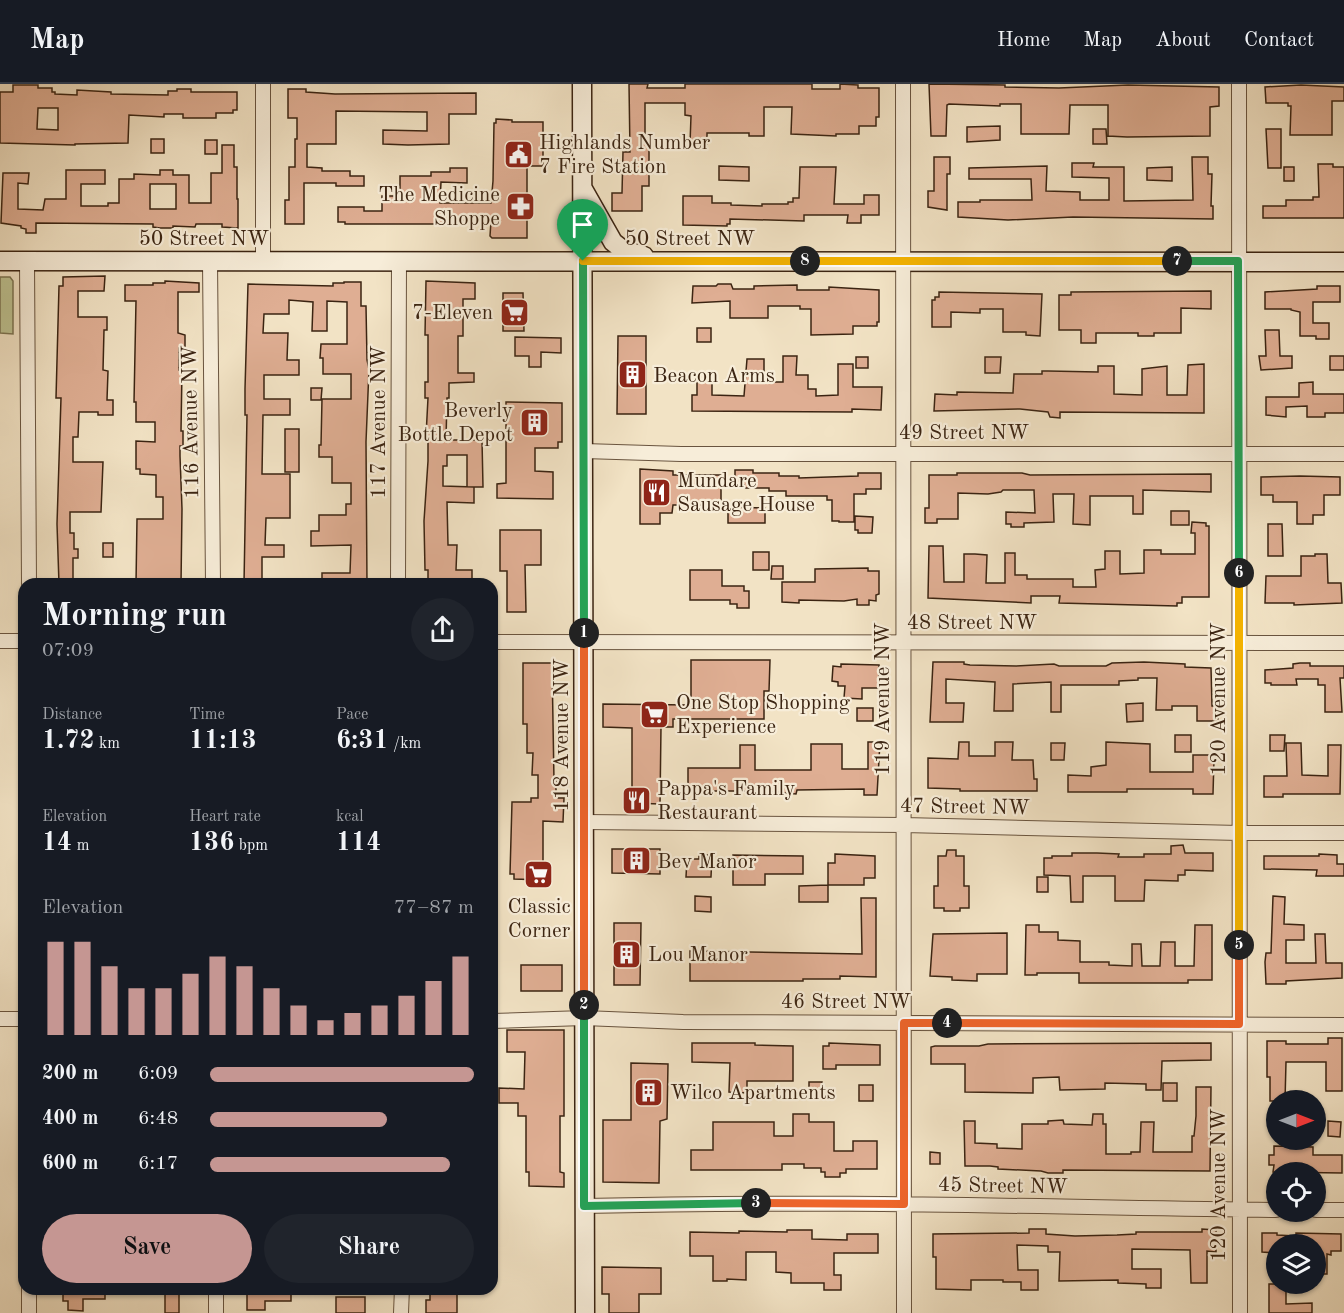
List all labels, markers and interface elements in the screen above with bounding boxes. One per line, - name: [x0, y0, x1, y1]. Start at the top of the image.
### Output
- text: Map: [30, 27, 84, 55]
- text: Home: [997, 30, 1050, 51]
- text: Map: [1083, 30, 1122, 51]
- text: About: [1155, 30, 1211, 51]
- text: Contact: [1244, 30, 1314, 51]
- place label: Highlands Number 7 Fire Station: [539, 133, 711, 178]
- public building icon: Highlands Number 7 Fire Station: [502, 138, 534, 170]
- place label: The Medicine Shoppe: [378, 185, 500, 230]
- pharmacy icon: The Medicine Shoppe: [505, 190, 537, 222]
- pin: [557, 199, 608, 261]
- icon: arrive: [566, 208, 599, 241]
- street label: 50 Street NW: [139, 229, 269, 250]
- street label: 50 Street NW: [625, 229, 755, 250]
- pin: 8: [790, 246, 820, 276]
- pin: 7: [1162, 246, 1192, 276]
- text: 8: [800, 253, 810, 269]
- text: 7: [1172, 253, 1182, 269]
- supermarket icon: 7-Eleven: [498, 296, 530, 328]
- place label: 7-Eleven: [412, 303, 493, 324]
- street label: 116 Avenue NW: [180, 345, 203, 499]
- street label: 117 Avenue NW: [369, 345, 390, 499]
- building icon: Beacon Arms: [616, 359, 648, 391]
- place label: Beacon Arms: [653, 366, 775, 387]
- place label: Beverly Bottle Depot: [398, 401, 513, 446]
- building icon: Beverly Bottle Depot: [518, 406, 550, 438]
- street label: 49 Street NW: [899, 423, 1029, 444]
- place label: Mundare Sausage House: [677, 471, 815, 516]
- restaurant icon: Mundare Sausage House: [640, 476, 672, 508]
- pin: 6: [1224, 558, 1254, 588]
- text: 6: [1234, 565, 1244, 581]
- button: share: [411, 598, 474, 661]
- text: Morning run: [42, 600, 227, 633]
- street label: 48 Street NW: [907, 613, 1037, 634]
- pin: 1: [569, 618, 599, 648]
- street label: 119 Avenue NW: [873, 622, 894, 776]
- street label: 120 Avenue NW: [1209, 622, 1230, 776]
- text: 1: [579, 625, 589, 641]
- text: 07:09: [42, 641, 94, 661]
- street label: 118 Avenue NW: [552, 658, 573, 812]
- place label: One Stop Shopping Experience: [676, 693, 851, 738]
- supermarket icon: One Stop Shopping Experience: [639, 698, 671, 730]
- text: Distance: [42, 707, 102, 723]
- text: Time: [189, 707, 225, 723]
- text: Pace: [336, 707, 368, 723]
- text: 1.72: [42, 728, 95, 754]
- text: 11:13: [189, 728, 257, 754]
- text: 6:31: [336, 728, 389, 754]
- text: km: [95, 736, 120, 752]
- text: /km: [389, 736, 421, 752]
- place label: Pappa's Family Restaurant: [657, 779, 795, 824]
- restaurant icon: Pappa's Family Restaurant: [620, 784, 652, 816]
- street label: 47 Street NW: [900, 796, 1030, 819]
- text: Elevation: [42, 809, 107, 825]
- text: Heart rate: [189, 809, 261, 825]
- text: kcal: [336, 809, 364, 825]
- text: 14: [42, 830, 72, 856]
- text: 136: [189, 830, 234, 856]
- text: 114: [336, 830, 381, 856]
- text: m: [72, 838, 89, 854]
- text: bpm: [234, 838, 268, 854]
- building icon: Bev Manor: [620, 845, 652, 877]
- place label: Bev Manor: [657, 852, 757, 873]
- supermarket icon: Classic Corner: [523, 859, 555, 891]
- place label: Classic Corner: [507, 897, 571, 942]
- text: Elevation: [42, 898, 123, 918]
- text: 77–87 m: [394, 898, 474, 918]
- pin: 5: [1224, 930, 1254, 960]
- text: 5: [1234, 937, 1244, 953]
- building icon: Lou Manor: [611, 938, 643, 970]
- place label: Lou Manor: [648, 945, 748, 966]
- pin: 2: [569, 990, 599, 1020]
- street label: 46 Street NW: [781, 992, 911, 1013]
- text: 2: [579, 997, 589, 1013]
- pin: 4: [932, 1008, 962, 1038]
- text: 4: [942, 1015, 952, 1031]
- text: 200 m: [42, 1064, 98, 1084]
- text: 6:09: [138, 1064, 178, 1084]
- building icon: Wilco Apartments: [633, 1076, 665, 1108]
- place label: Wilco Apartments: [670, 1083, 836, 1104]
- north arrow: [1266, 1090, 1326, 1150]
- map controls: [1266, 1090, 1326, 1294]
- street label: 120 Avenue NW: [1209, 1108, 1230, 1262]
- text: 400 m: [42, 1109, 98, 1129]
- text: 6:48: [138, 1109, 178, 1129]
- text: 600 m: [42, 1154, 98, 1174]
- text: 6:17: [138, 1154, 178, 1174]
- button: locate: [1266, 1162, 1326, 1222]
- street label: 45 Street NW: [938, 1175, 1068, 1198]
- pin: 3: [741, 1188, 771, 1218]
- text: 3: [751, 1195, 761, 1211]
- button: Save: [42, 1214, 252, 1283]
- button: Share: [264, 1214, 474, 1283]
- button: layers: [1266, 1234, 1326, 1294]

